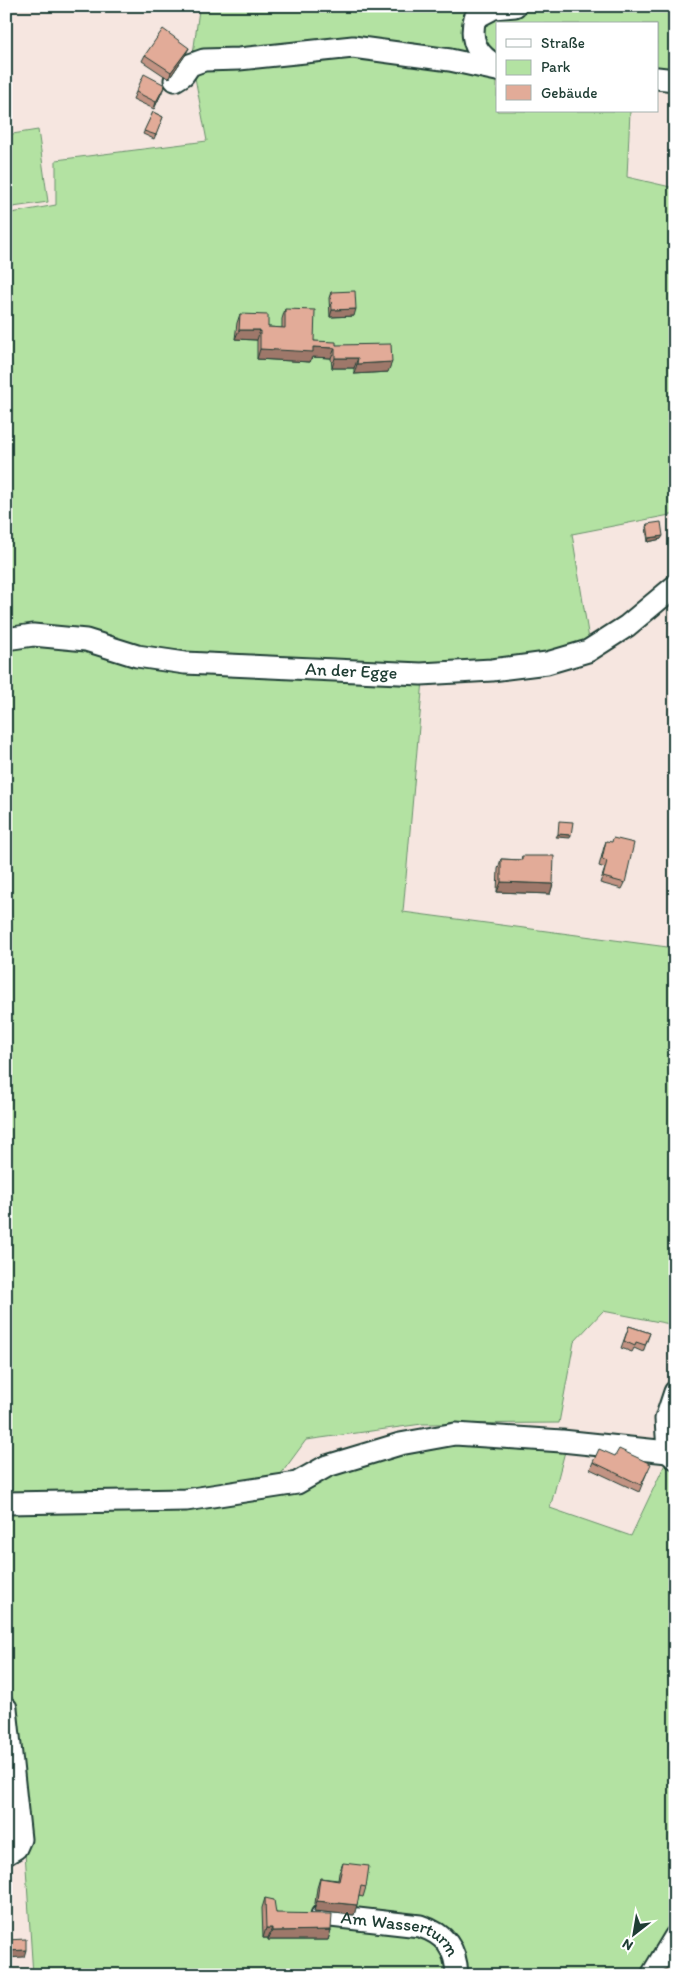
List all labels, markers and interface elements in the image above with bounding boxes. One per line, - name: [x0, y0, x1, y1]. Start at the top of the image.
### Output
- legend: [496, 22, 658, 112]
- text: Straße: [541, 34, 585, 52]
- text: Park: [541, 58, 571, 76]
- text: Gebäude: [541, 84, 598, 102]
- street label: An der Egge: [305, 658, 398, 684]
- street label: Am Wasserturm: [340, 1906, 464, 1960]
- north arrow: [608, 1908, 658, 1958]
- text: N: [619, 1935, 636, 1954]

